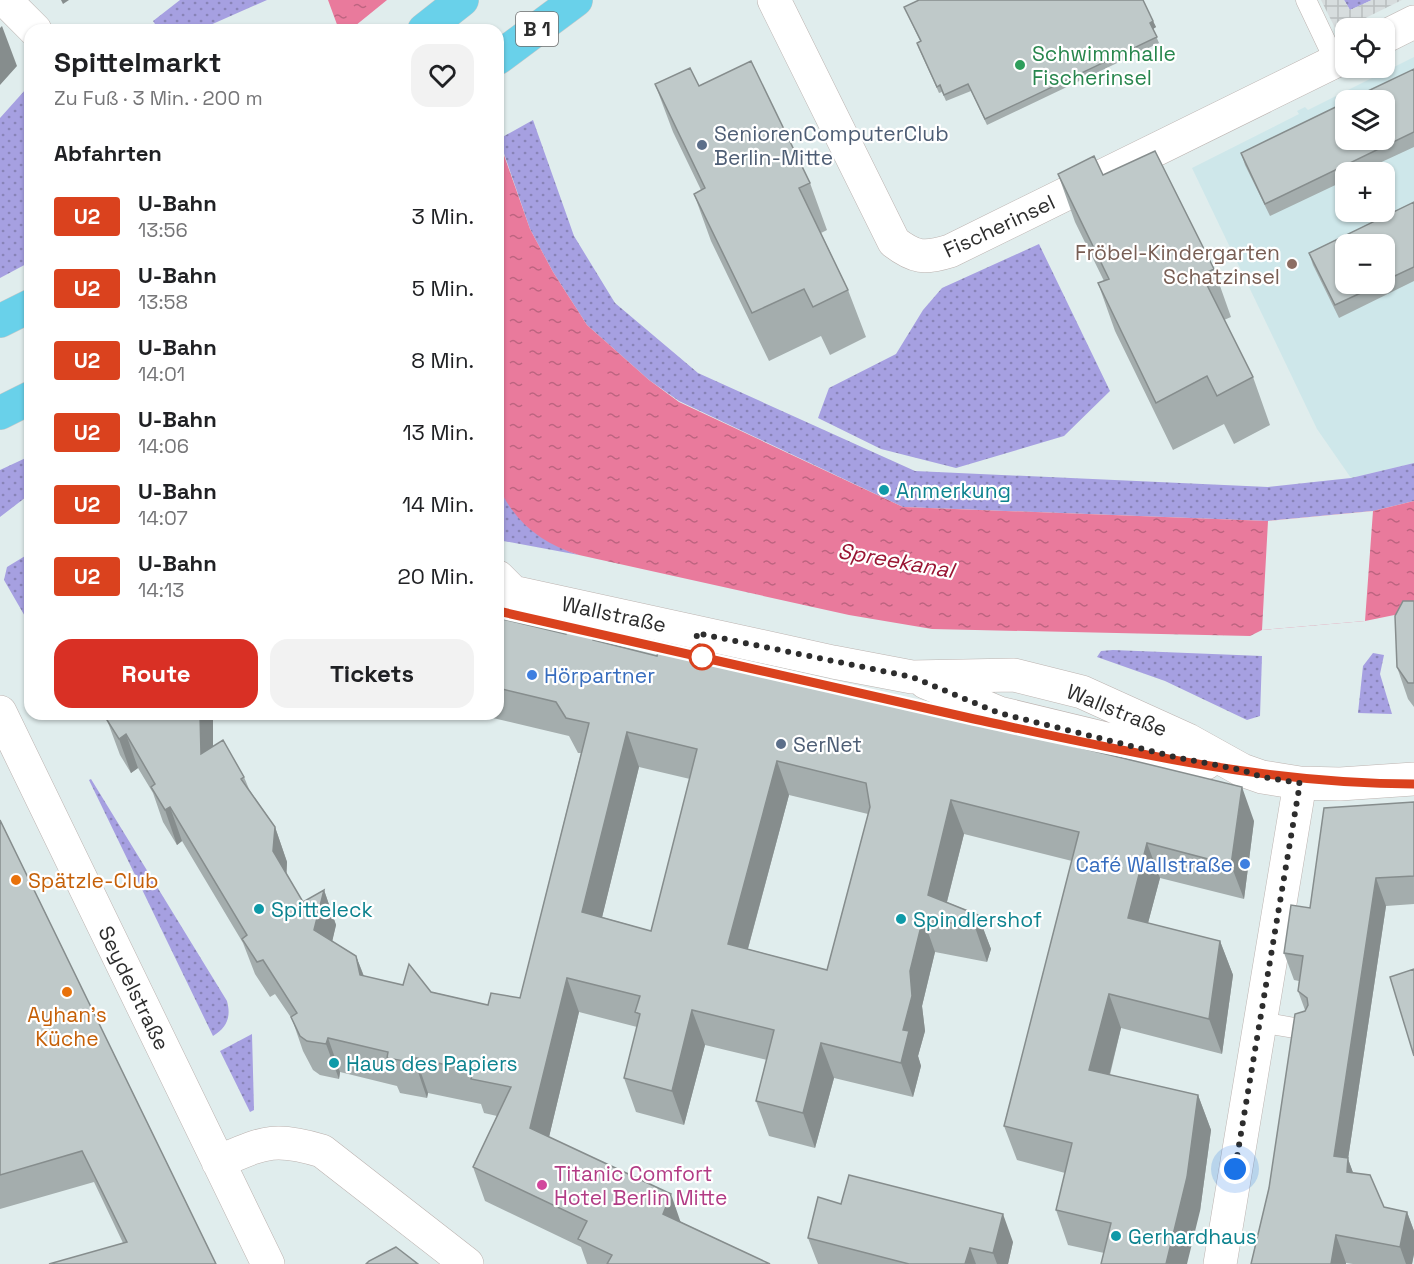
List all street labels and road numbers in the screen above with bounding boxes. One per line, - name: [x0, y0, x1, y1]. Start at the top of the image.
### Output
- road number: B 1: [516, 12, 558, 46]
- street label: Fischerinsel: [939, 188, 1059, 264]
- street label: Wallstraße: [559, 590, 669, 638]
- street label: Wallstraße: [1063, 678, 1171, 742]
- street label: Seydelstraße: [92, 921, 176, 1055]

